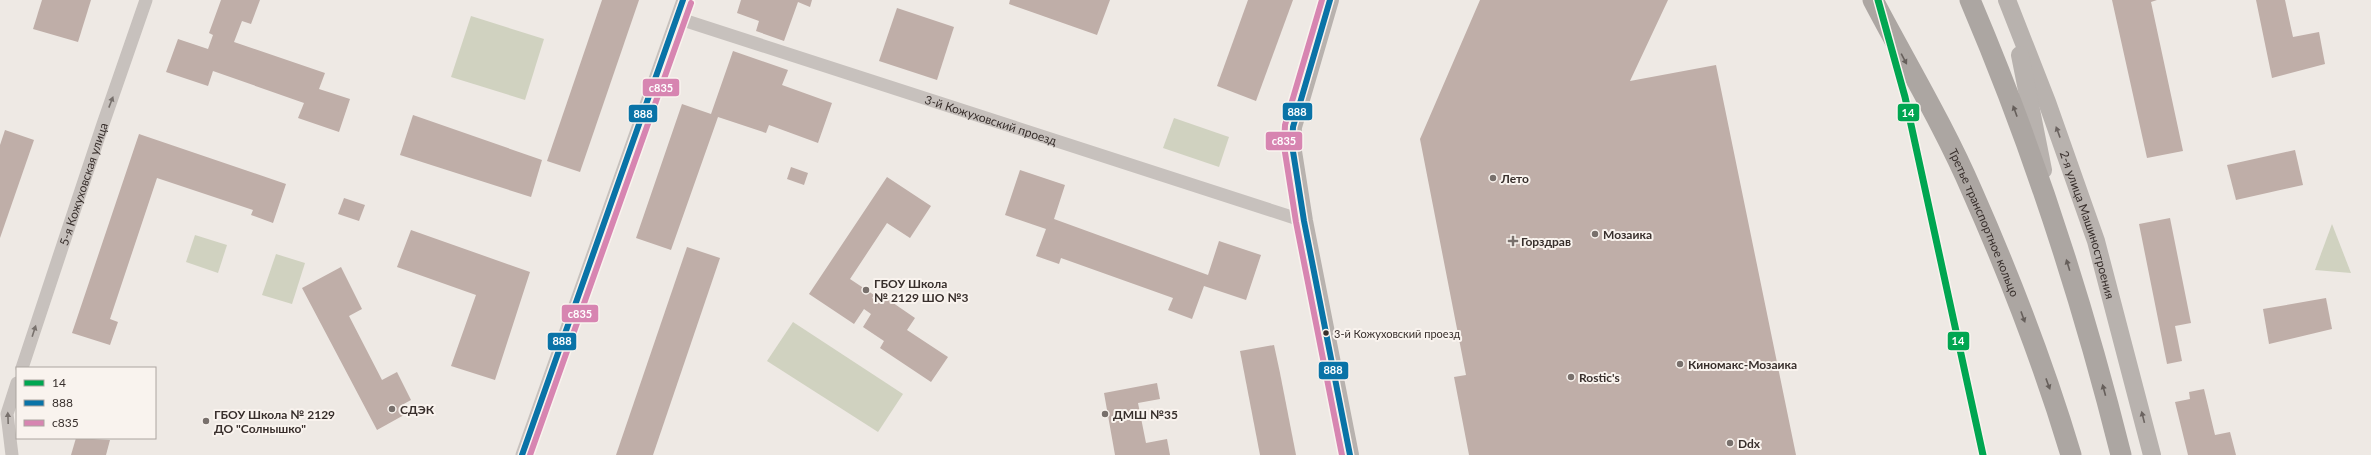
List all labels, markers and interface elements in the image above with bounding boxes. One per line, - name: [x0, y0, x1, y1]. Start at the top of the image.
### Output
- one-way arrow: [1901, 53, 1907, 65]
- line badge: с835: [642, 78, 680, 97]
- text: с835: [649, 81, 673, 94]
- street label: 3-й Кожуховский проезд: [923, 91, 1059, 148]
- one-way arrow: [109, 95, 115, 107]
- line badge: 888: [1282, 102, 1313, 121]
- line badge: 14: [1897, 103, 1920, 122]
- line badge: 888: [628, 104, 658, 123]
- one-way arrow: [2012, 104, 2018, 116]
- text: 888: [1287, 105, 1307, 118]
- text: 14: [1902, 106, 1915, 119]
- text: 888: [633, 107, 653, 120]
- street label: 5-я Кожуховская улица: [56, 121, 110, 247]
- one-way arrow: [2055, 125, 2061, 137]
- line badge: с835: [1265, 131, 1303, 151]
- text: с835: [1272, 134, 1296, 147]
- street label: Третье транспортное кольцо: [1946, 146, 2023, 299]
- street label: 2-я улица Машиностроения: [2057, 149, 2118, 301]
- place label: Лето: [1500, 171, 1529, 186]
- marker: Лето: [1488, 173, 1498, 183]
- place label: Мозаика: [1603, 227, 1652, 242]
- marker: Мозаика: [1590, 229, 1600, 239]
- place label: Горздрав: [1521, 234, 1571, 249]
- marker: Горздрав: [1508, 236, 1518, 246]
- one-way arrow: [2065, 259, 2071, 271]
- place label: ГБОУ Школа № 2129 ШО №3: [874, 276, 969, 305]
- marker: ГБОУ Школа № 2129 ШО №3: [861, 285, 871, 295]
- line badge: с835: [561, 304, 599, 323]
- text: с835: [568, 307, 592, 320]
- one-way arrow: [2021, 311, 2027, 323]
- one-way arrow: [31, 325, 37, 337]
- place label: 3-й Кожуховский проезд: [1334, 327, 1461, 340]
- marker: 3-й Кожуховский проезд: [1321, 328, 1331, 338]
- line badge: 14: [1947, 331, 1970, 351]
- line badge: 888: [547, 332, 577, 351]
- text: 888: [552, 334, 572, 347]
- text: 14: [1952, 334, 1965, 347]
- place label: Киномакс-Мозаика: [1688, 357, 1797, 372]
- marker: Киномакс-Мозаика: [1675, 359, 1685, 369]
- line badge: 888: [1318, 361, 1349, 380]
- text: 888: [1323, 363, 1343, 376]
- legend: [16, 367, 156, 439]
- place label: Rostic's: [1579, 370, 1620, 385]
- marker: Rostic's: [1566, 372, 1576, 382]
- text: 14: [52, 375, 66, 390]
- one-way arrow: [2045, 379, 2051, 391]
- one-way arrow: [2101, 384, 2107, 396]
- text: 888: [52, 395, 73, 410]
- place label: СДЭК: [400, 402, 435, 417]
- marker: СДЭК: [387, 404, 397, 414]
- place label: ГБОУ Школа № 2129 ДО "Солнышко": [214, 407, 335, 436]
- place label: ДМШ №35: [1113, 407, 1178, 422]
- marker: ДМШ №35: [1100, 409, 1110, 419]
- one-way arrow: [5, 411, 11, 424]
- one-way arrow: [2140, 411, 2146, 423]
- text: с835: [52, 415, 79, 430]
- marker: ГБОУ Школа № 2129 ДО "Солнышко": [201, 416, 211, 426]
- place label: Ddx: [1738, 436, 1761, 451]
- marker: Ddx: [1725, 438, 1735, 448]

